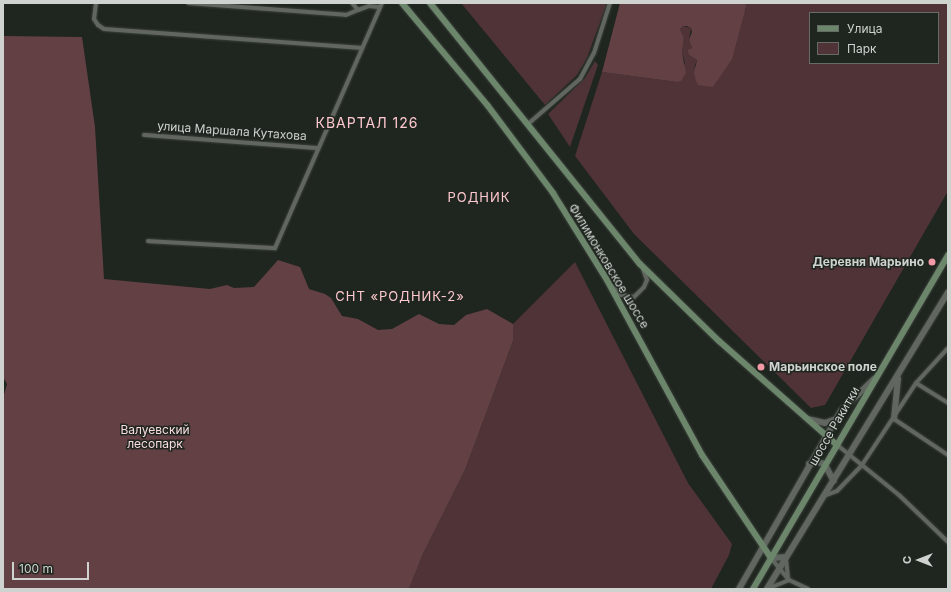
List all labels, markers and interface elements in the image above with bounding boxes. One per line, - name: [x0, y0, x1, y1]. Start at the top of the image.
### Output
- legend: [809, 12, 939, 64]
- text: Улица: [847, 21, 882, 36]
- text: Парк: [847, 41, 877, 56]
- district label: КВАРТАЛ 126: [316, 115, 418, 131]
- street label: улица Маршала Кутахова: [157, 119, 307, 143]
- district label: РОДНИК: [447, 189, 511, 205]
- street label: Филимонковское шоссе: [566, 201, 652, 331]
- place label: Деревня Марьино: [812, 255, 924, 269]
- marker: Деревня Марьино: [927, 257, 937, 267]
- district label: СНТ «РОДНИК-2»: [335, 288, 465, 304]
- place label: Марьинское поле: [769, 360, 877, 374]
- marker: Марьинское поле: [756, 362, 766, 372]
- street label: шоссе Ракитки: [806, 384, 862, 468]
- park label: Валуевский лесопарк: [120, 423, 190, 451]
- north arrow: [899, 540, 939, 580]
- scale bar: [14, 554, 91, 580]
- text: С: [900, 556, 914, 564]
- text: 100 m: [19, 561, 53, 576]

